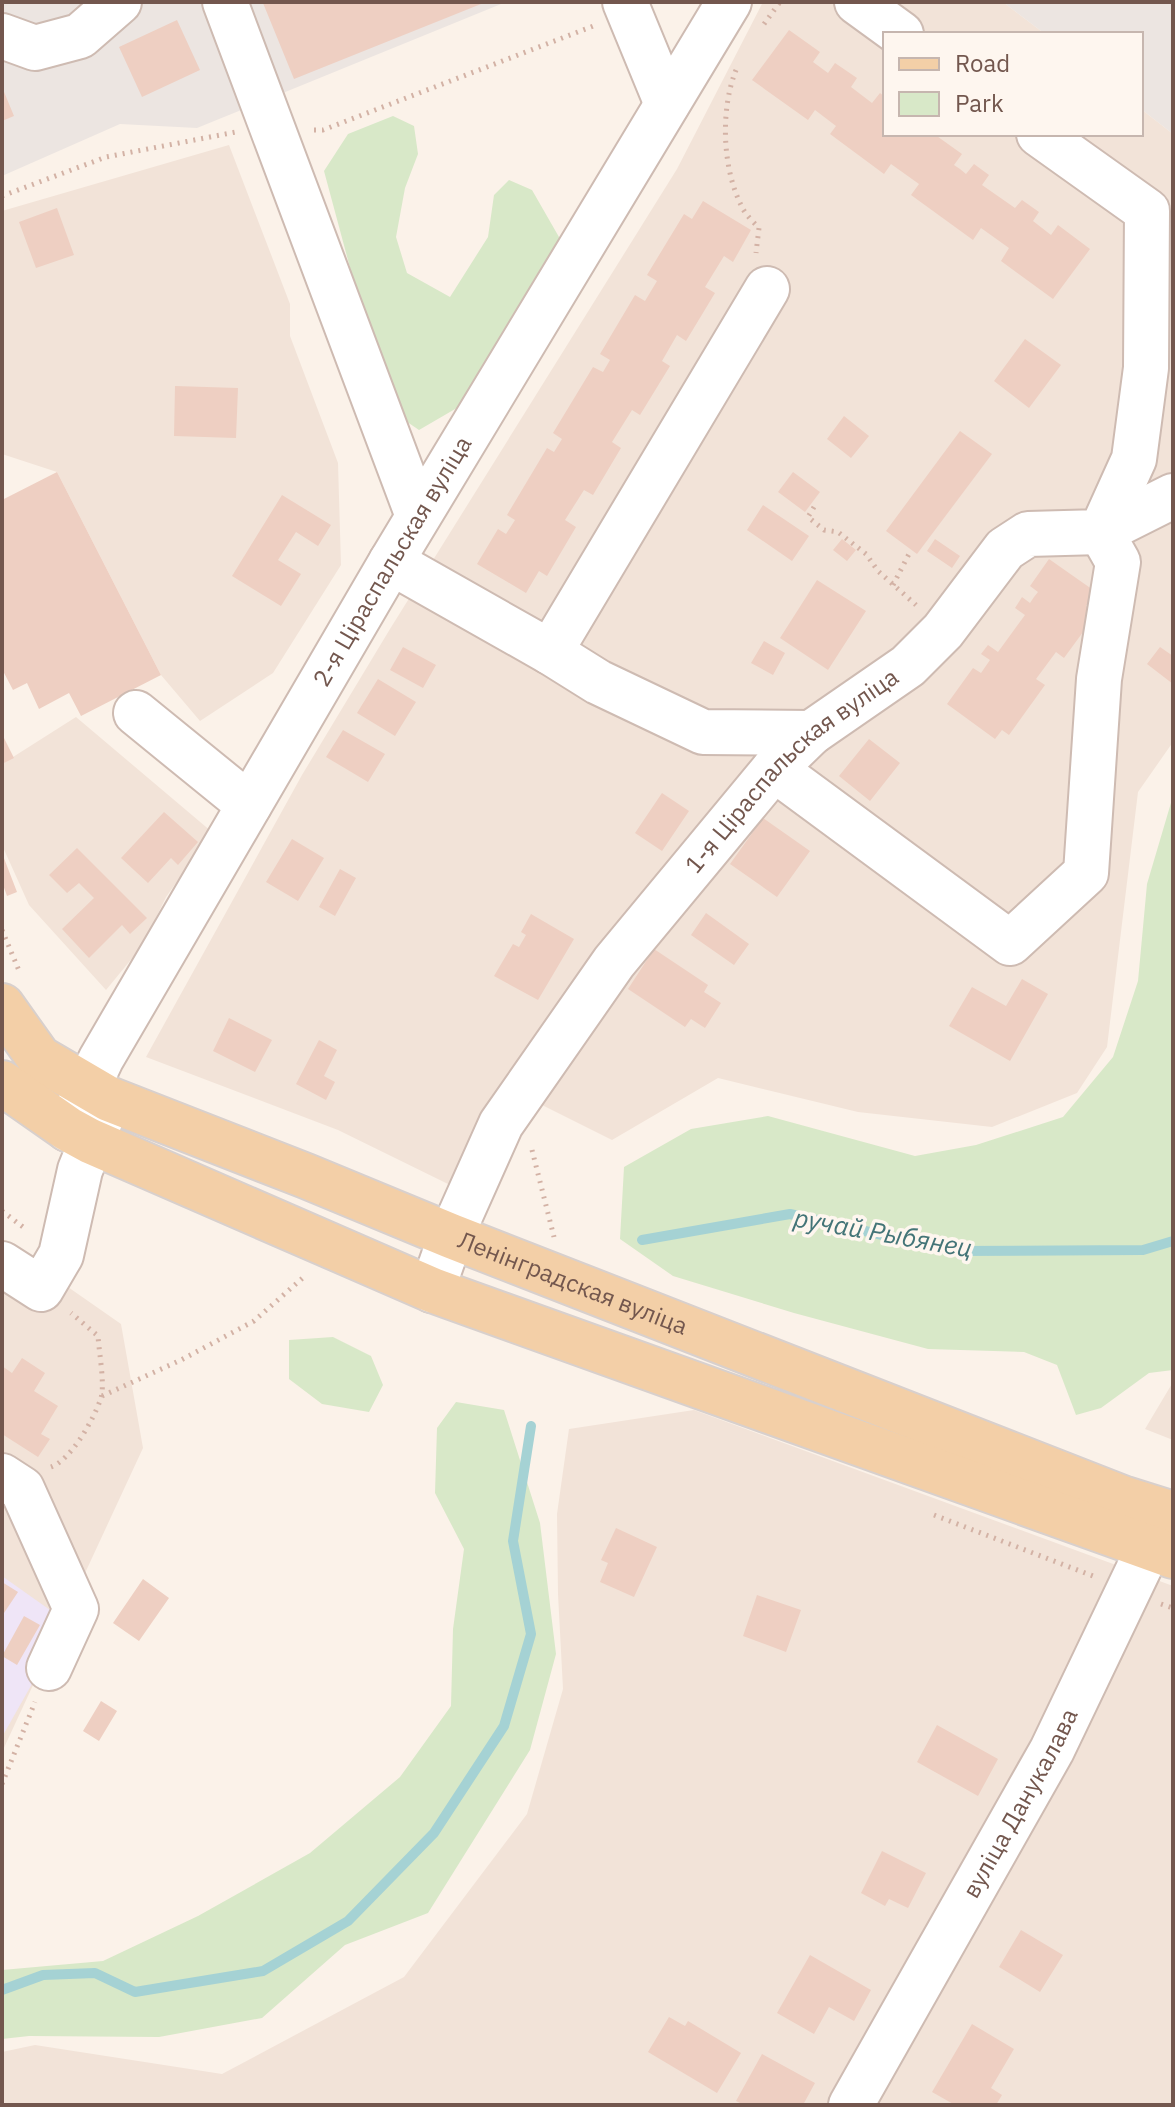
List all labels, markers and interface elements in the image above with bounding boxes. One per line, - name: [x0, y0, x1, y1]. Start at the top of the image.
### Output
- legend: [883, 32, 1143, 136]
- text: Road: [955, 47, 1010, 79]
- text: Park: [955, 87, 1004, 119]
- street label: 2-я Ціраспальская вуліца: [305, 430, 478, 692]
- street label: 1-я Ціраспальская вуліца: [677, 660, 905, 879]
- water label: ручай Рыбянец: [790, 1199, 975, 1264]
- street label: Ленінградская вуліца: [454, 1223, 693, 1342]
- street label: вуліца Данукалава: [954, 1703, 1085, 1904]

